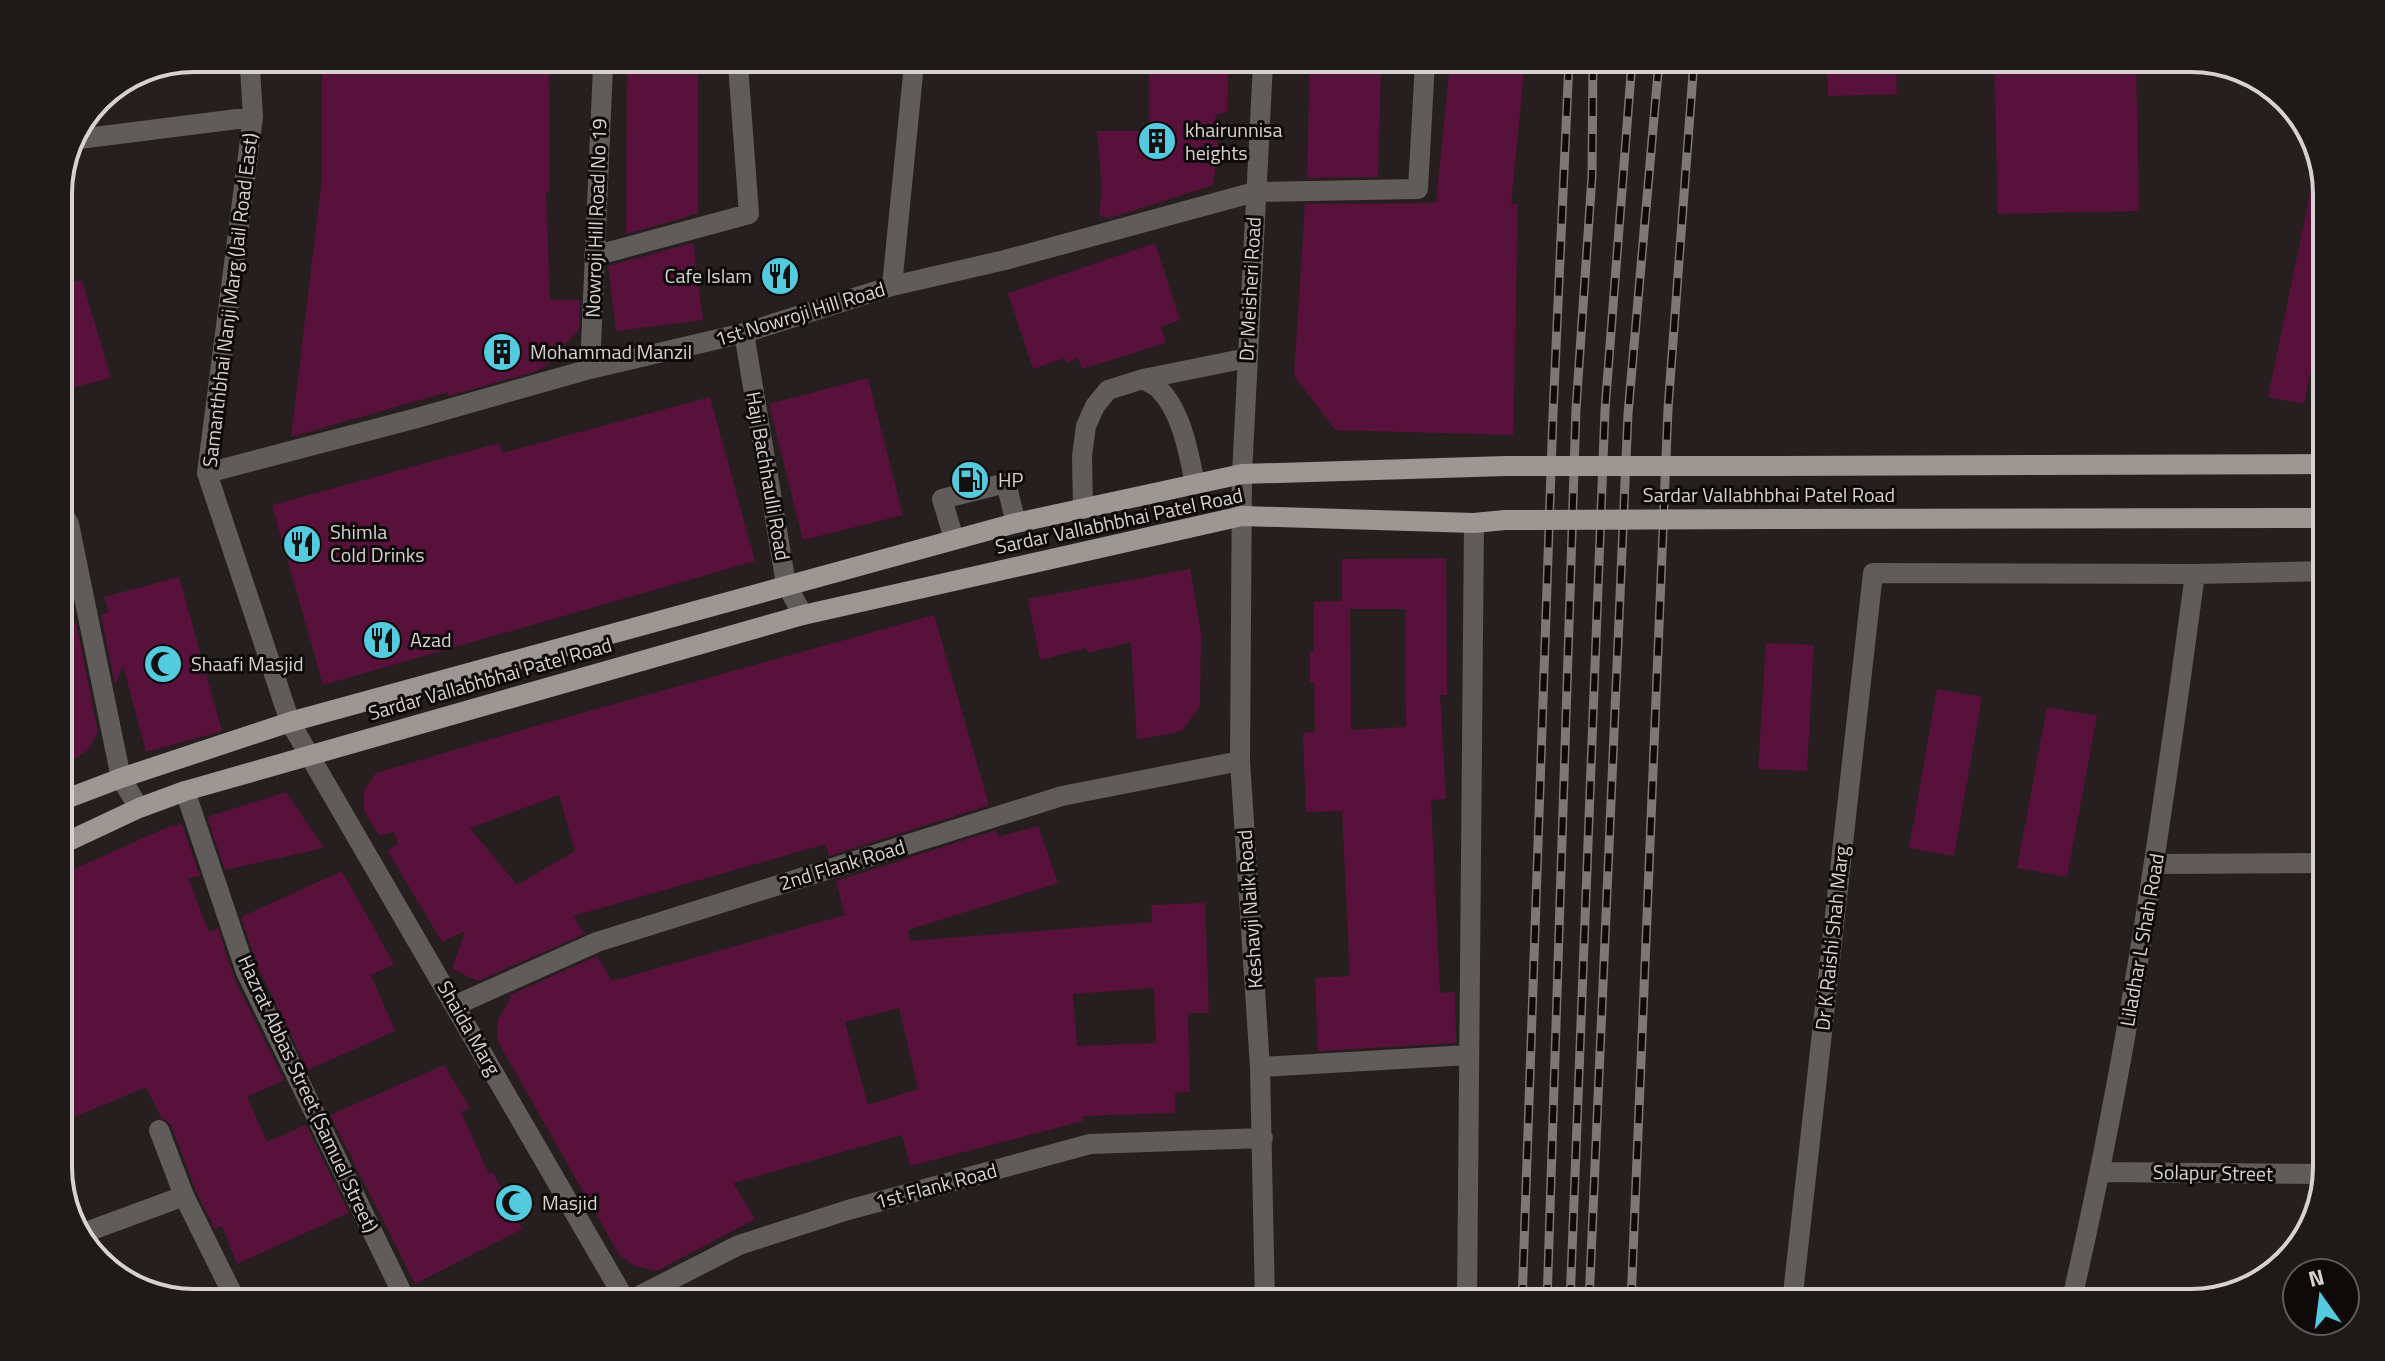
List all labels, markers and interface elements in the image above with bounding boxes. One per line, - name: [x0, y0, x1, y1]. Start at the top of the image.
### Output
- place label: khairunnisa heights: [1185, 114, 1282, 168]
- street label: Nowroji Hill Road No 19: [577, 118, 614, 318]
- building icon: khairunnisa heights: [1136, 120, 1178, 162]
- street label: Samanthbhai Nanji Marg (Jail Road East): [194, 131, 265, 469]
- street label: Dr Meisheri Road: [1230, 216, 1269, 362]
- restaurant icon: Cafe Islam: [759, 255, 801, 297]
- place label: Cafe Islam: [665, 260, 752, 291]
- street label: 1st Nowroji Hill Road: [711, 273, 889, 354]
- building icon: Mohammad Manzil: [481, 331, 523, 373]
- place label: Mohammad Manzil: [530, 336, 692, 367]
- street label: Haji Bachhaulli Road: [738, 389, 799, 563]
- fuel station icon: HP: [949, 459, 991, 501]
- place label: HP: [998, 464, 1024, 495]
- street label: Sardar Vallabhbhai Patel Road: [992, 479, 1246, 562]
- street label: Sardar Vallabhbhai Patel Road: [1643, 479, 1895, 510]
- place label: Shimla Cold Drinks: [330, 516, 425, 570]
- restaurant icon: Shimla Cold Drinks: [281, 523, 323, 565]
- restaurant icon: Azad: [361, 619, 403, 661]
- place label: Azad: [410, 624, 452, 655]
- street label: Sardar Vallabhbhai Patel Road: [364, 629, 615, 728]
- mosque icon: Shaafi Masjid: [142, 643, 184, 685]
- place label: Shaafi Masjid: [191, 648, 303, 679]
- street label: Keshavji Naik Road: [1228, 829, 1271, 989]
- street label: 2nd Flank Road: [775, 831, 909, 898]
- street label: Dr K Raishi Shah Marg: [1806, 844, 1857, 1032]
- street label: Liladhar L Shah Road: [2111, 851, 2172, 1029]
- street label: Hazrat Abbas Street (Samuel Street): [230, 950, 387, 1238]
- street label: Shaida Marg: [430, 975, 509, 1081]
- street label: 1st Flank Road: [871, 1154, 1000, 1217]
- street label: Solapur Street: [2153, 1156, 2273, 1189]
- mosque icon: Masjid: [493, 1182, 535, 1224]
- place label: Masjid: [542, 1187, 597, 1218]
- north arrow: [2281, 1257, 2361, 1337]
- text: N: [2305, 1259, 2328, 1296]

